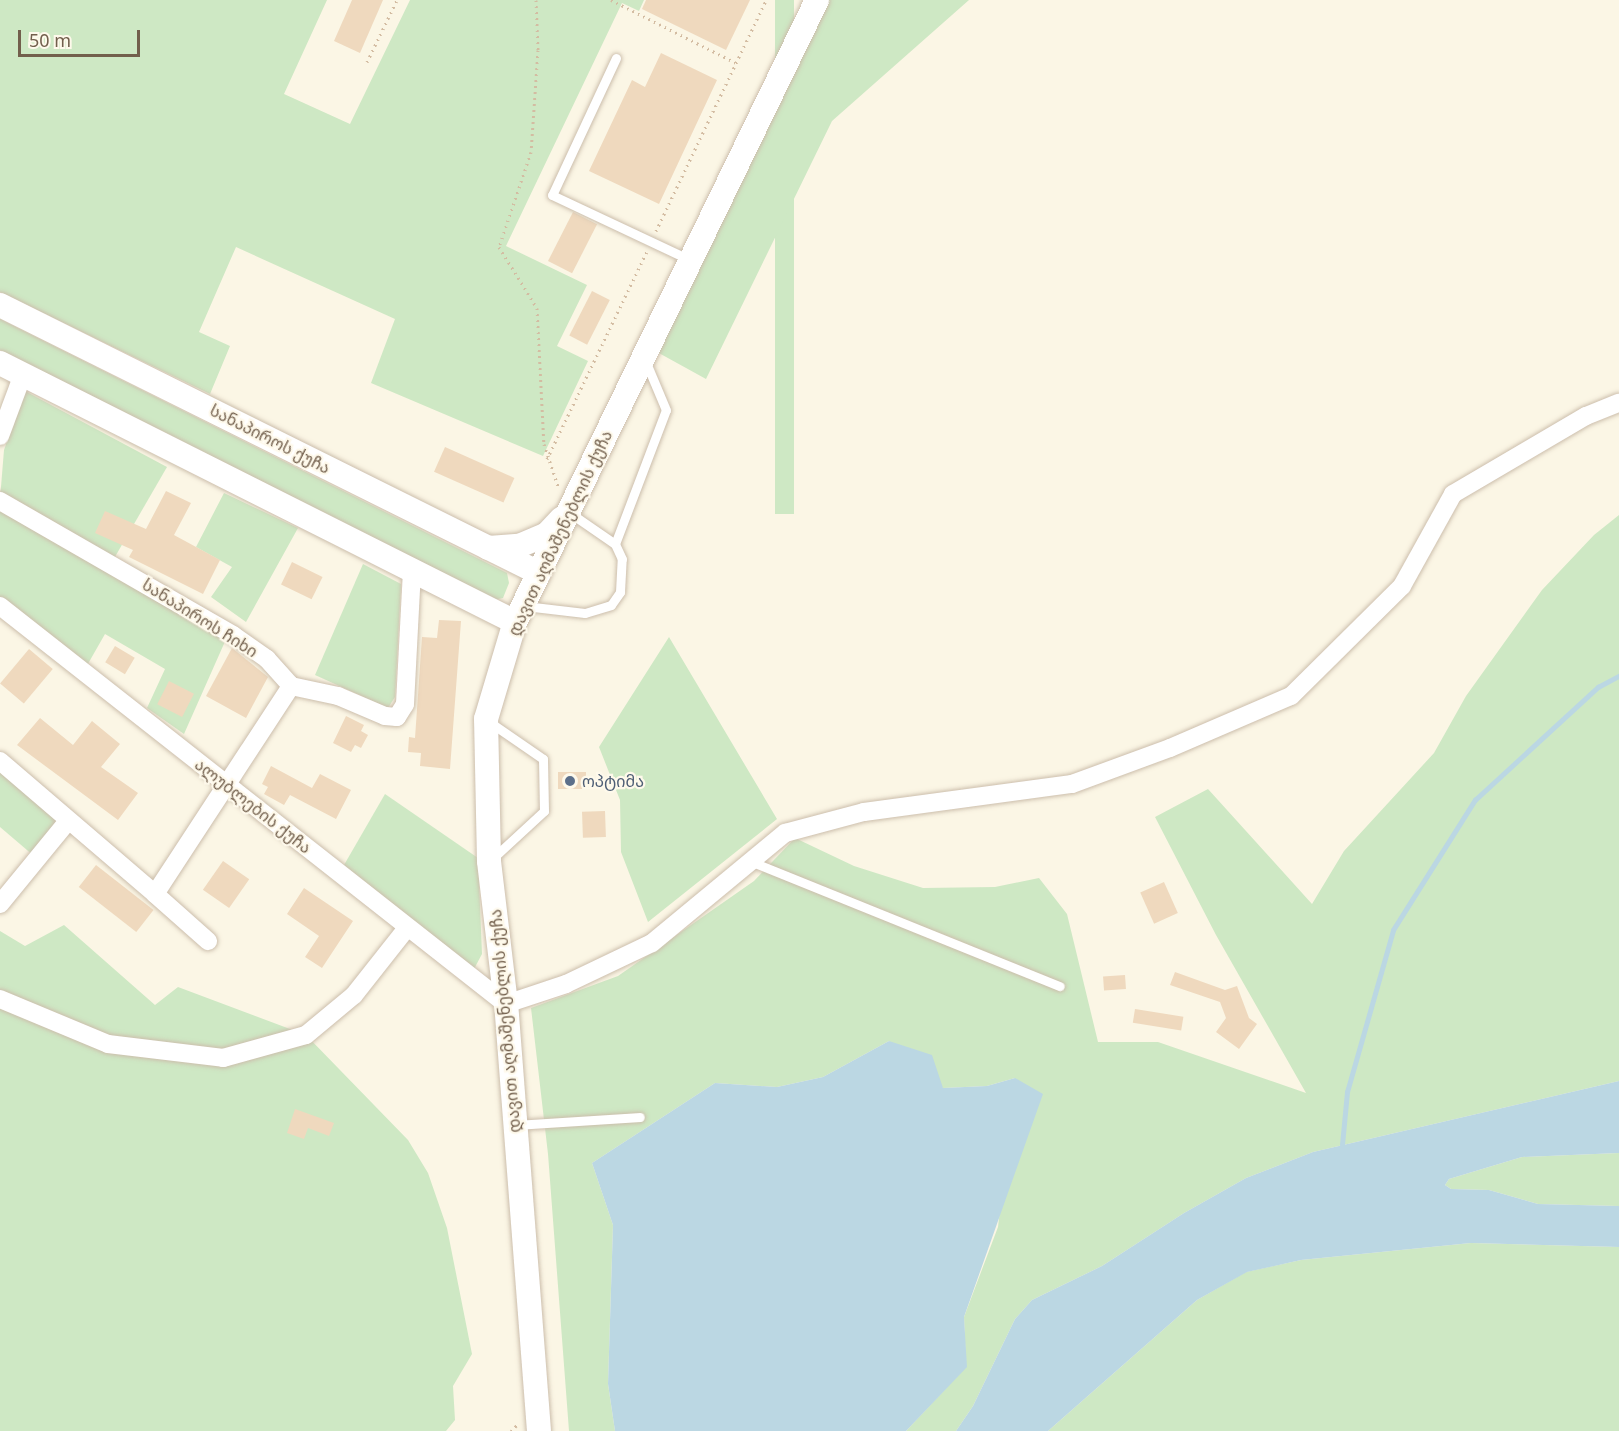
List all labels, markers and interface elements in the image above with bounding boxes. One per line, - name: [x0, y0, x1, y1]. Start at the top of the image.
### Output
- scale bar: [21, 18, 142, 56]
- text: 50 m: [29, 28, 71, 52]
- street label: სანაპიროს ქუჩა: [207, 400, 333, 478]
- street label: დავით აღმაშენებლის ქუჩა: [504, 427, 616, 639]
- street label: სანაპიროს ჩიხი: [139, 575, 261, 661]
- street label: ალუბლების ქუჩა: [191, 755, 315, 857]
- place label: ოპტიმა: [582, 771, 644, 791]
- marker: ოპტიმა: [563, 774, 577, 788]
- street label: დავით აღმაშენებლის ქუჩა: [486, 908, 524, 1134]

